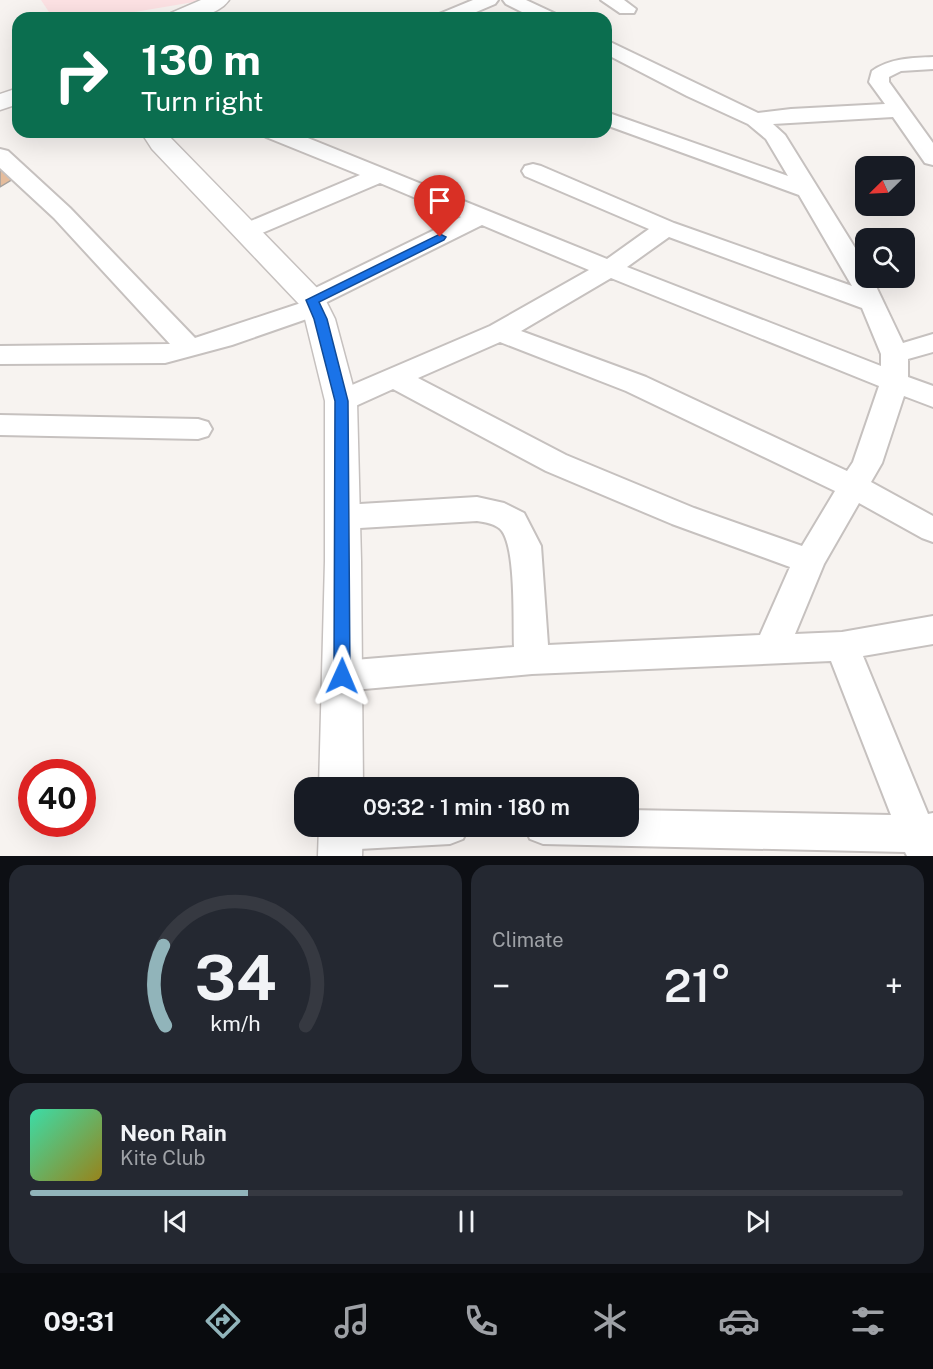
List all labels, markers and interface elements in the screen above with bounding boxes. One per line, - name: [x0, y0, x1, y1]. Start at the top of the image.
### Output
- text: 130 m: [141, 35, 261, 84]
- icon: right: [42, 36, 120, 114]
- text: Turn right: [141, 85, 264, 117]
- north arrow: [855, 156, 915, 216]
- map controls: [855, 156, 915, 288]
- pin: [414, 175, 465, 237]
- icon: arrive: [423, 184, 456, 217]
- button: search: [855, 228, 915, 288]
- position arrow: [310, 644, 374, 708]
- speed limit sign: 40: [18, 759, 96, 837]
- text: 09:32 · 1 min · 180 m: [363, 794, 570, 820]
- text: Climate: [492, 928, 564, 952]
- text: 34: [194, 941, 277, 1014]
- text: 21°: [664, 959, 731, 1012]
- text: −: [492, 967, 510, 1005]
- text: +: [885, 967, 903, 1005]
- text: km/h: [210, 1012, 261, 1037]
- text: Neon Rain: [120, 1120, 227, 1146]
- text: Kite Club: [120, 1146, 205, 1170]
- icon: previous: [159, 1205, 192, 1238]
- icon: pause: [450, 1205, 483, 1238]
- icon: next: [741, 1205, 774, 1238]
- icon: directions: [202, 1300, 244, 1342]
- icon: music: [331, 1300, 373, 1342]
- icon: phone: [460, 1300, 502, 1342]
- icon: climate: [589, 1300, 631, 1342]
- icon: car: [718, 1300, 760, 1342]
- icon: filters: [847, 1300, 889, 1342]
- text: 09:31: [44, 1305, 115, 1337]

